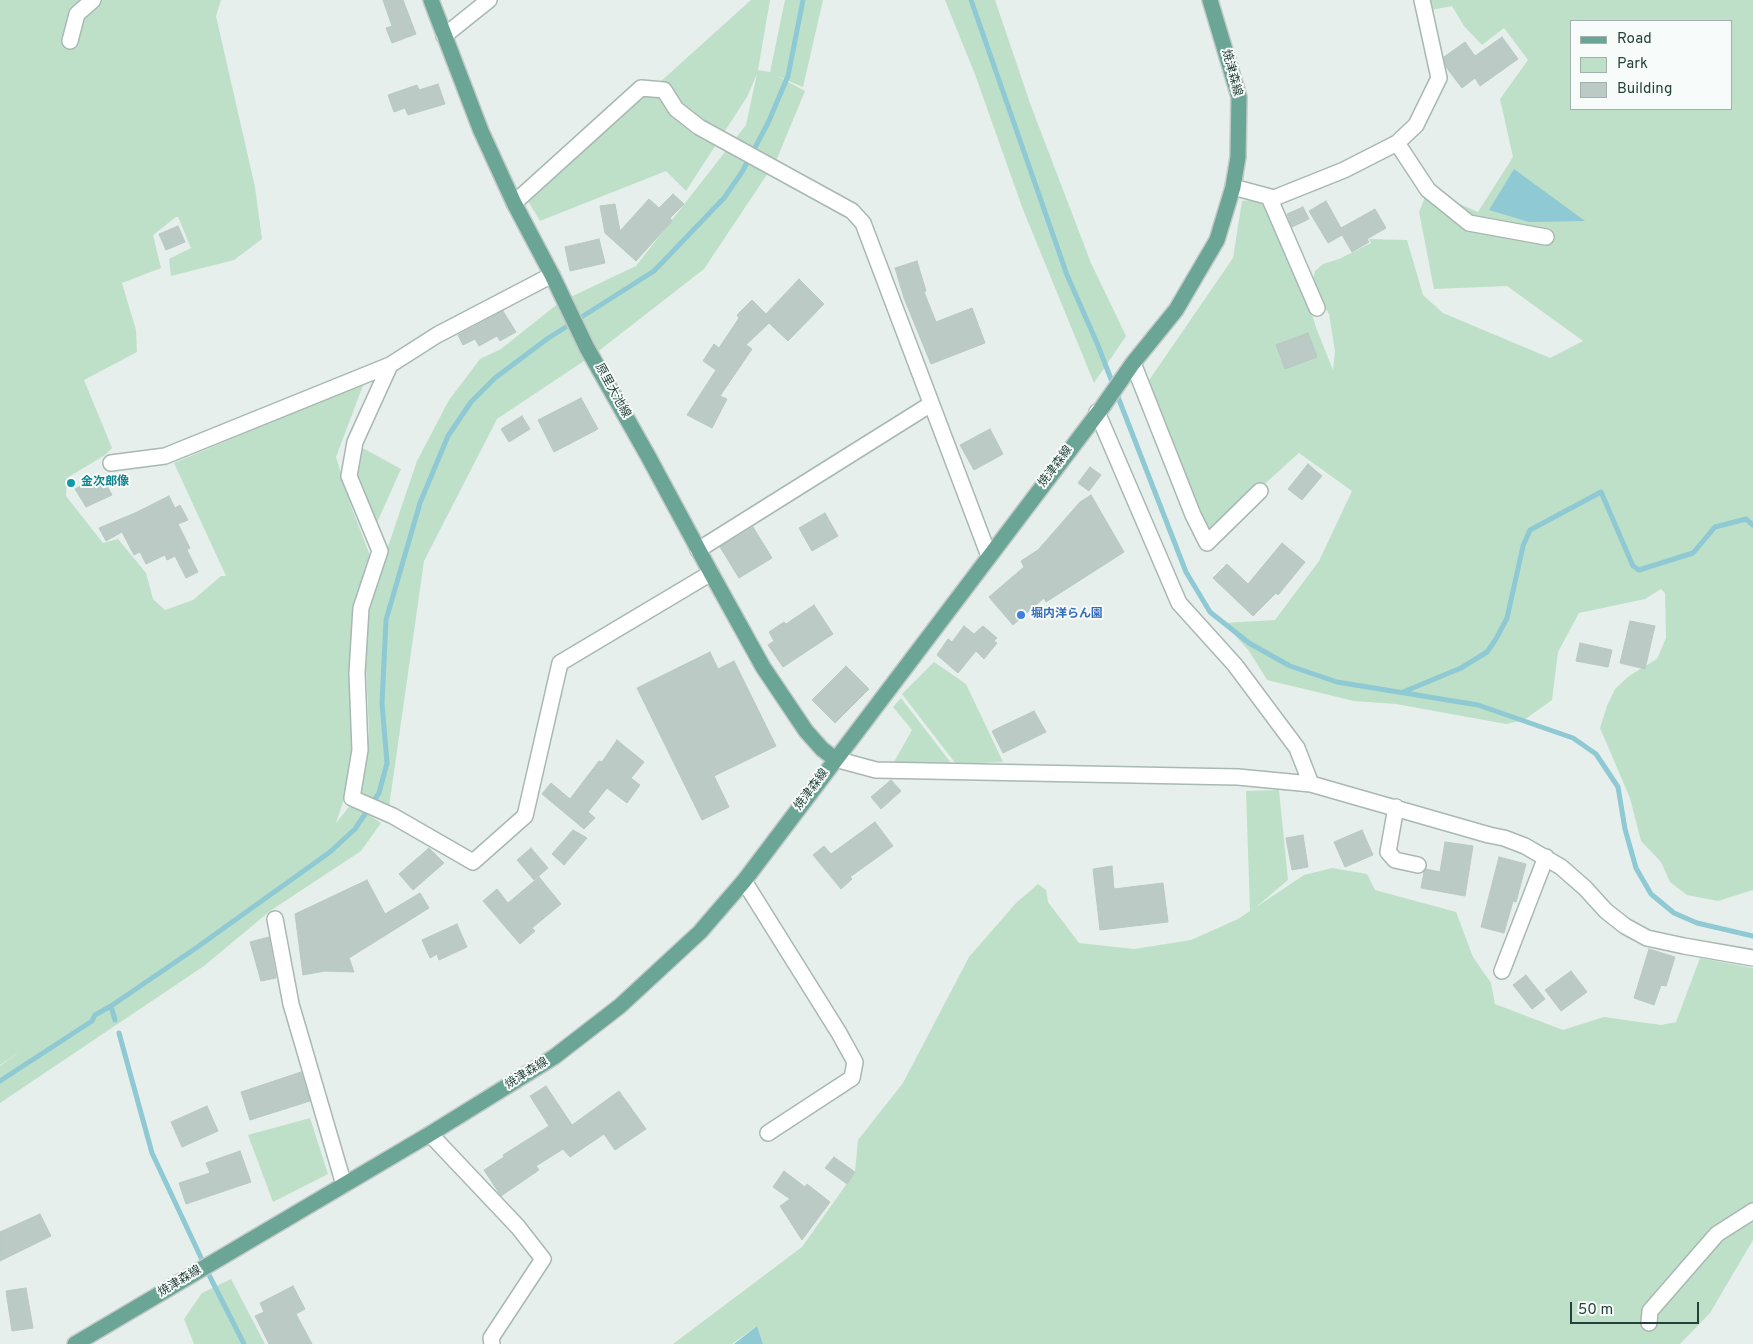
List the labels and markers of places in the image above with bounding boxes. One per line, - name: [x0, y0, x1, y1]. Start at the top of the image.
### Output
- place label: 金次郎像: [81, 476, 129, 490]
- marker: 金次郎像: [65, 477, 77, 489]
- place label: 堀内洋らん園: [1031, 608, 1103, 622]
- marker: 堀内洋らん園: [1015, 609, 1027, 621]

